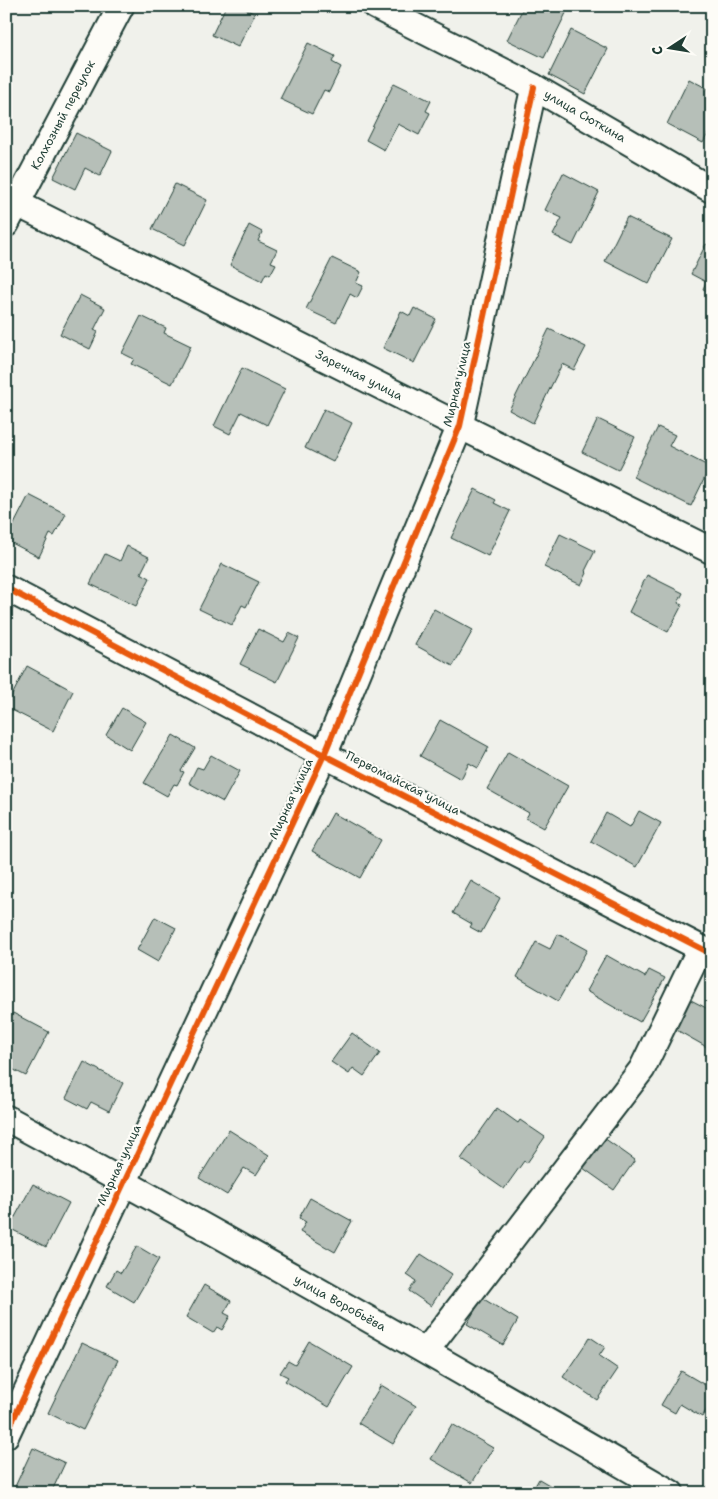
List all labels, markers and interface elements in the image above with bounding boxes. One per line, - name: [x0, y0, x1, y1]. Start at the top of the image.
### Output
- north arrow: [646, 22, 696, 72]
- text: С: [648, 45, 667, 57]
- street label: Колхозный переулок: [27, 57, 99, 173]
- street label: улица Сюткина: [541, 86, 629, 146]
- street label: Мирная улица: [439, 339, 475, 428]
- street label: Заречная улица: [313, 346, 406, 404]
- street label: Первомайская улица: [343, 747, 463, 819]
- street label: Мирная улица: [265, 755, 317, 842]
- street label: Мирная улица: [93, 1121, 145, 1208]
- street label: улица Воробьёва: [291, 1271, 389, 1335]

